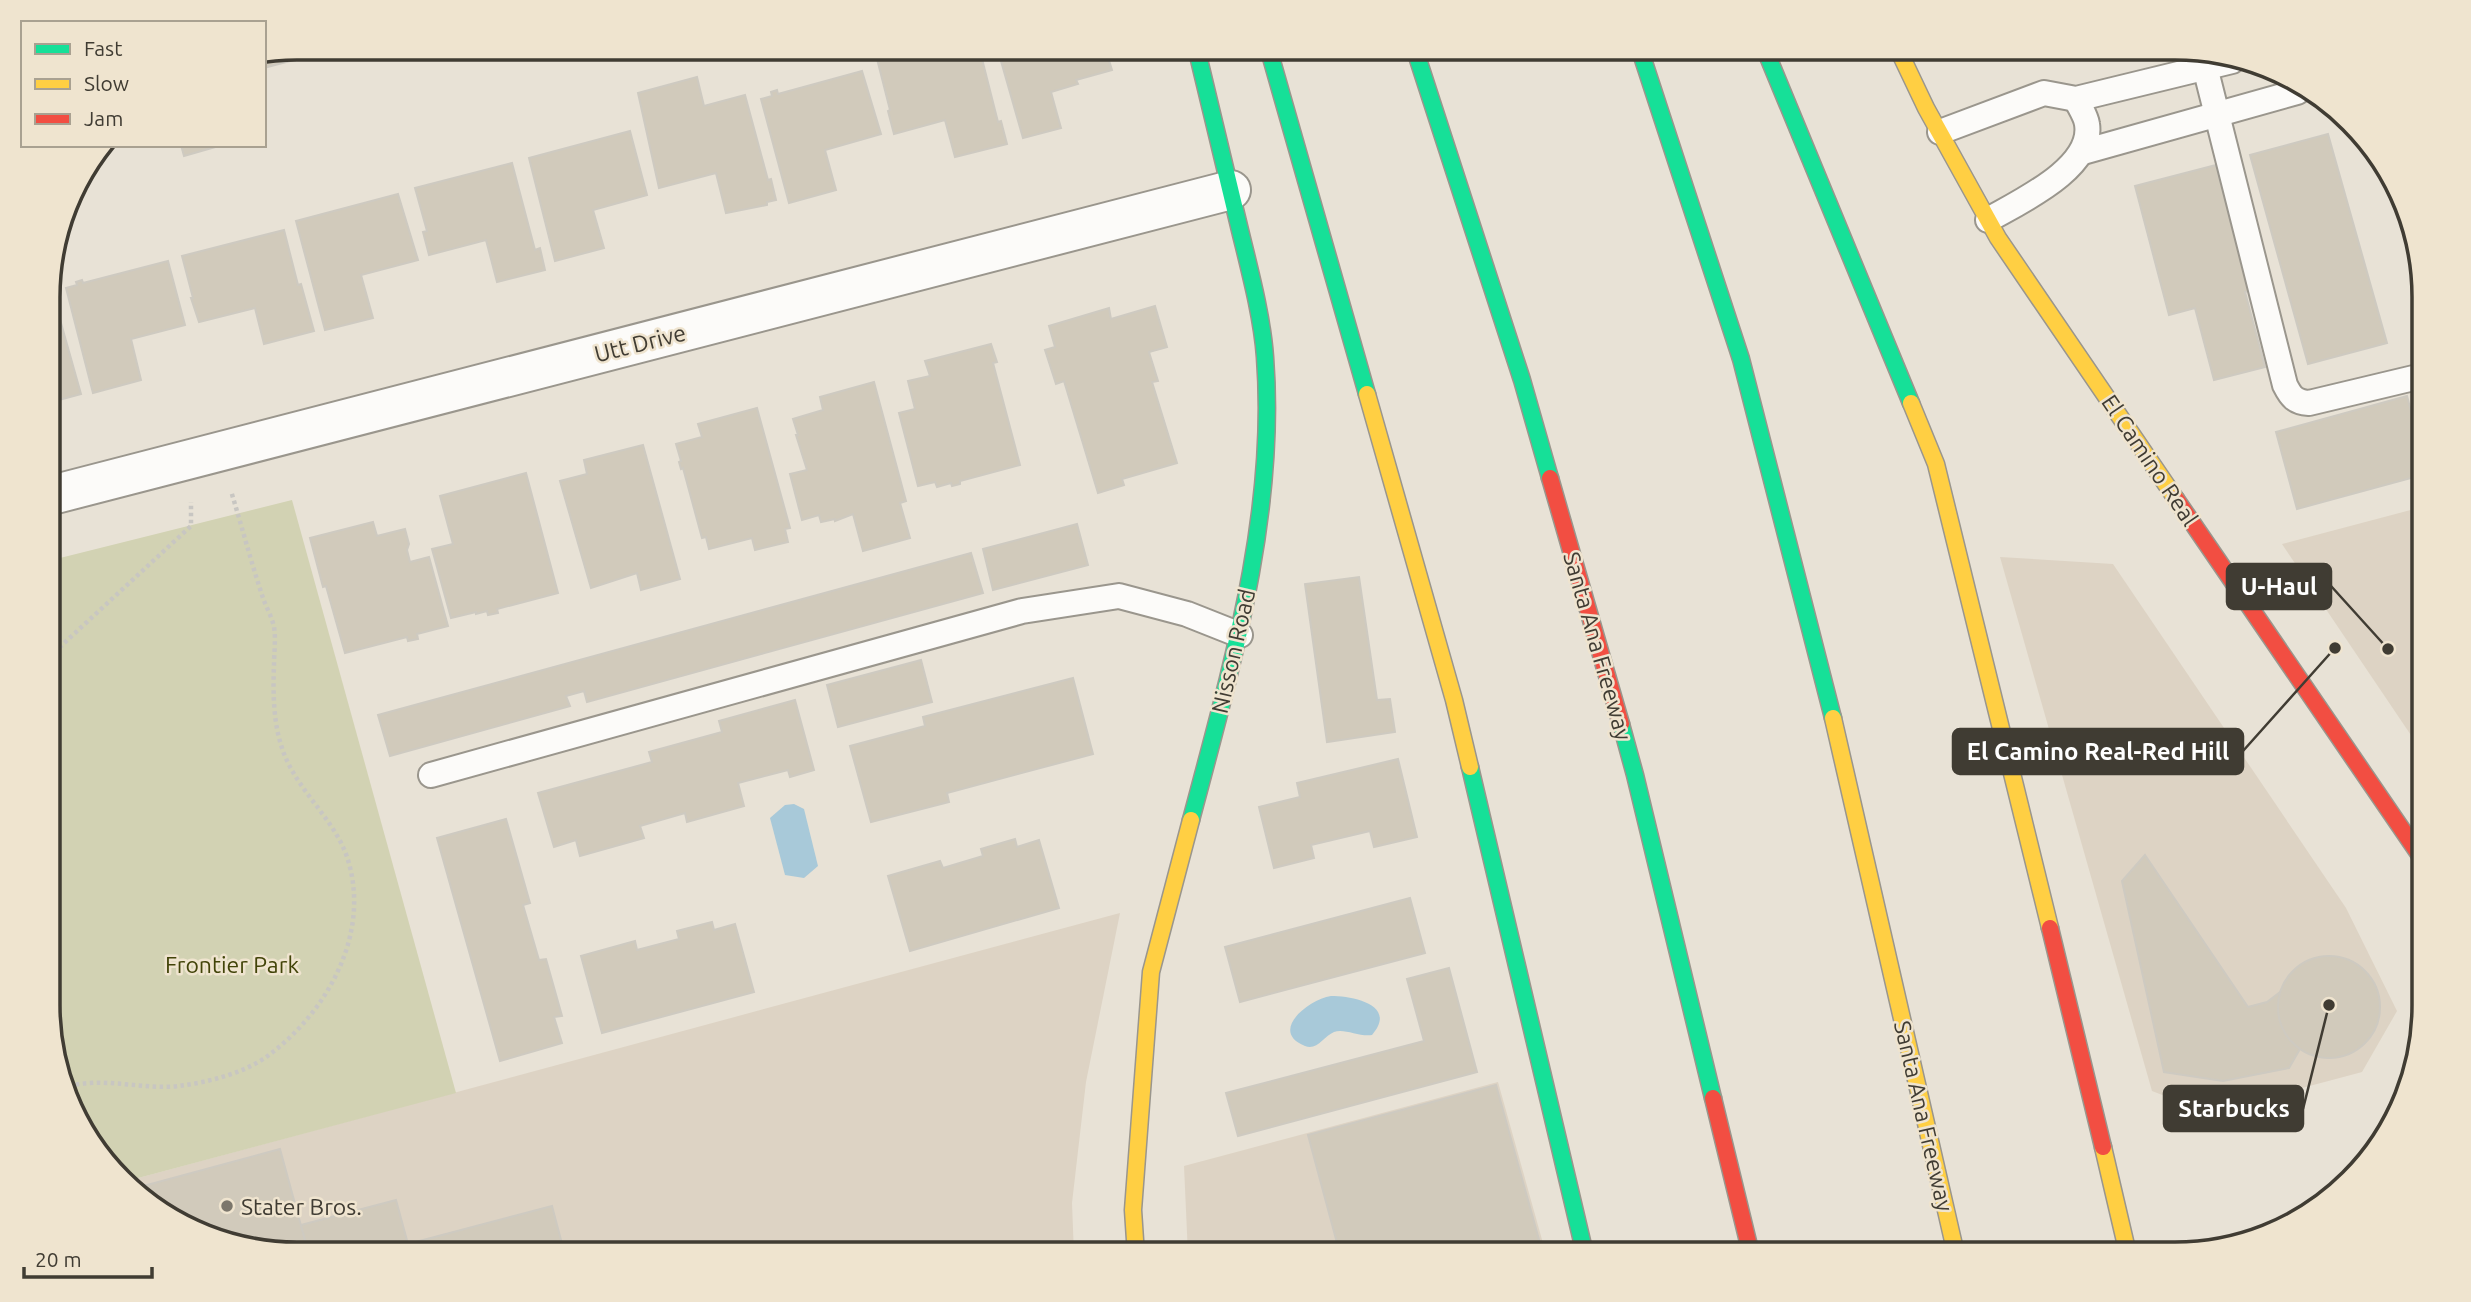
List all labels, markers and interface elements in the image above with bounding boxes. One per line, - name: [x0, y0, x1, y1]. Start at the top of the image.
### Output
- legend: [21, 21, 266, 147]
- text: Fast: [84, 36, 122, 60]
- text: Slow: [84, 71, 129, 95]
- text: Jam: [84, 106, 123, 130]
- street label: Utt Drive: [592, 320, 688, 366]
- street label: El Camino Real: [2097, 390, 2203, 530]
- street label: Santa Ana Freeway: [1559, 549, 1637, 743]
- callout: U-Haul: [2227, 564, 2331, 609]
- text: U-Haul: [2241, 573, 2317, 600]
- street label: Nisson Road: [1207, 586, 1259, 716]
- callout: El Camino Real-Red Hill: [1953, 729, 2243, 774]
- text: El Camino Real-Red Hill: [1967, 738, 2229, 765]
- park label: Frontier Park: [165, 952, 299, 977]
- street label: Santa Ana Freeway: [1890, 1018, 1958, 1214]
- callout: Starbucks: [2164, 1086, 2303, 1131]
- text: Starbucks: [2178, 1095, 2290, 1122]
- place label: Stater Bros.: [241, 1194, 362, 1219]
- marker: Stater Bros.: [219, 1198, 235, 1214]
- scale bar: [24, 1236, 152, 1280]
- text: 20 m: [35, 1247, 82, 1271]

